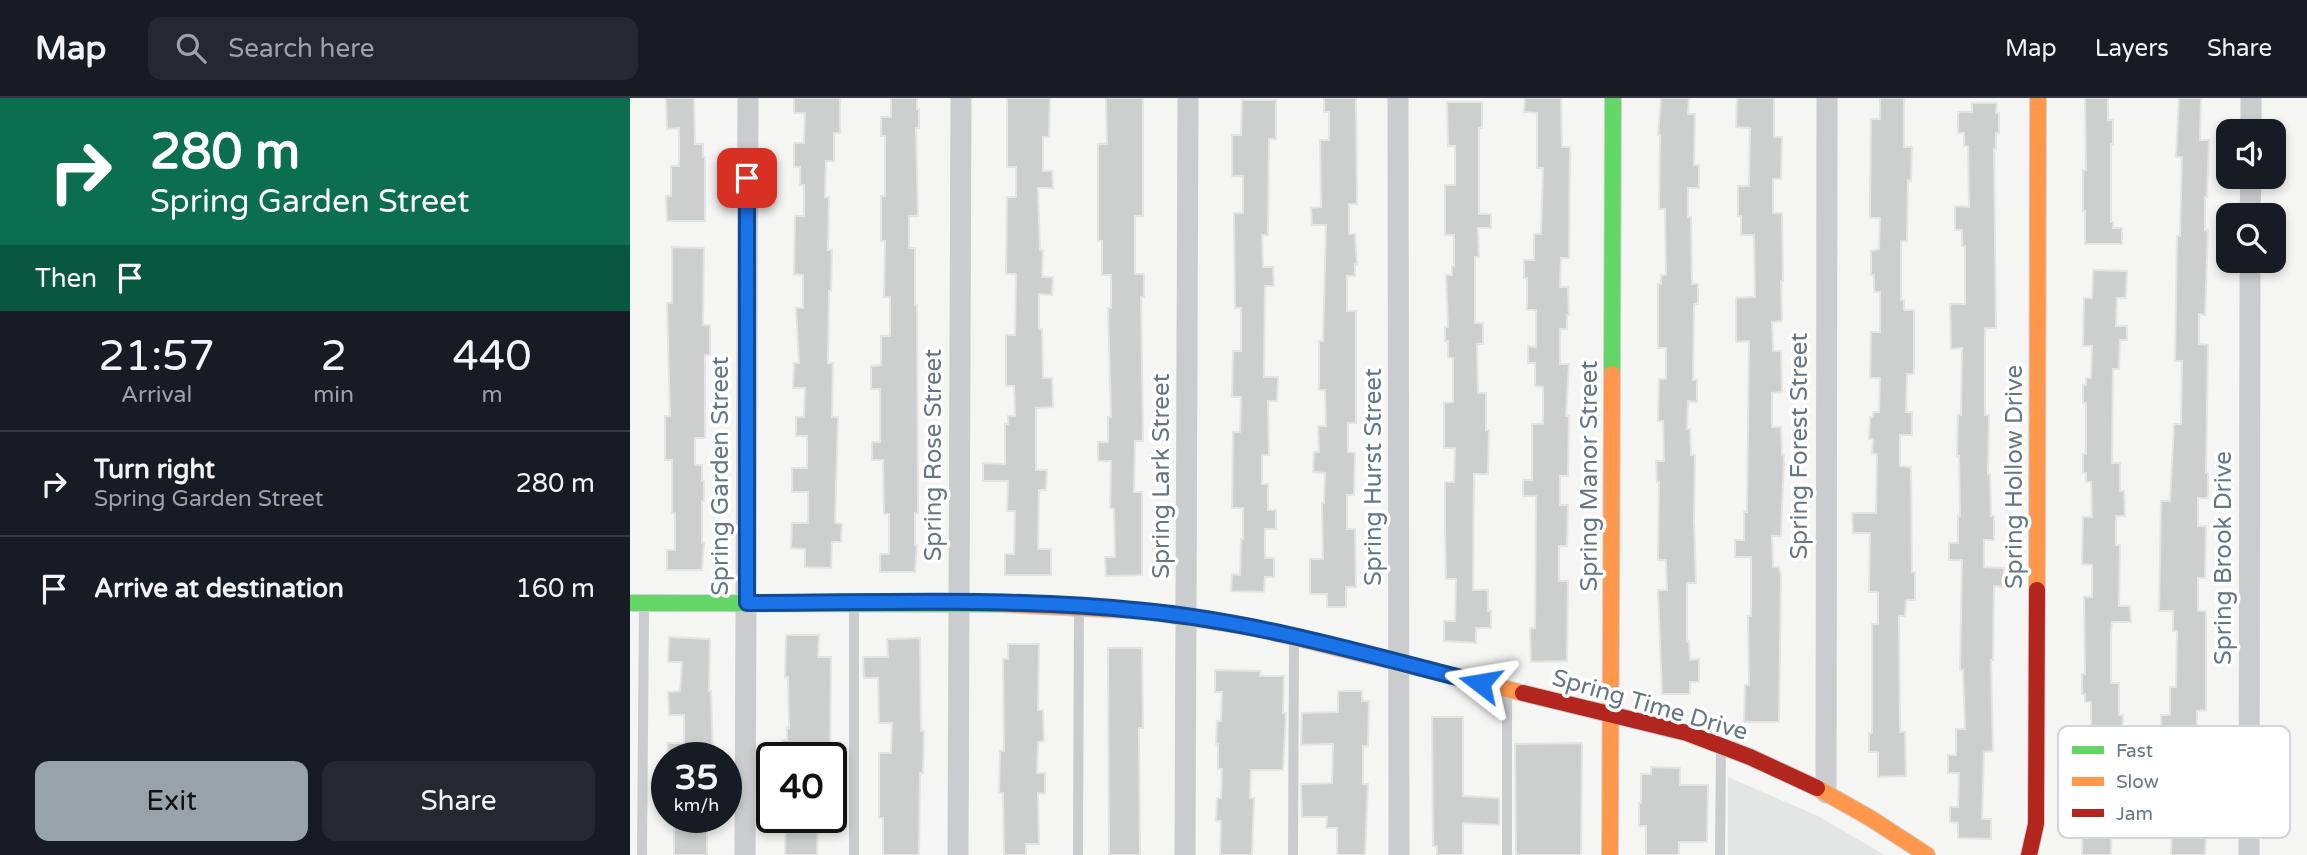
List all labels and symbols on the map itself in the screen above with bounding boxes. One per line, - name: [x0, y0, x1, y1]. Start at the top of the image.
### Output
- pin: [717, 148, 777, 208]
- street label: Spring Forest Street: [1785, 333, 1814, 559]
- street label: Spring Rose Street: [919, 349, 948, 561]
- street label: Spring Garden Street: [706, 356, 735, 596]
- street label: Spring Manor Street: [1575, 361, 1604, 591]
- street label: Spring Hollow Drive: [2000, 365, 2029, 589]
- street label: Spring Hurst Street: [1359, 368, 1388, 586]
- street label: Spring Lark Street: [1147, 373, 1176, 579]
- street label: Spring Brook Drive: [2209, 451, 2238, 665]
- position arrow: [1443, 646, 1517, 720]
- street label: Spring Time Drive: [1549, 663, 1751, 747]
- legend: [2058, 726, 2290, 838]
- text: Fast: [2116, 740, 2153, 762]
- speed limit sign: 40: [756, 742, 847, 833]
- text: Slow: [2116, 771, 2159, 793]
- text: Jam: [2116, 803, 2153, 825]

